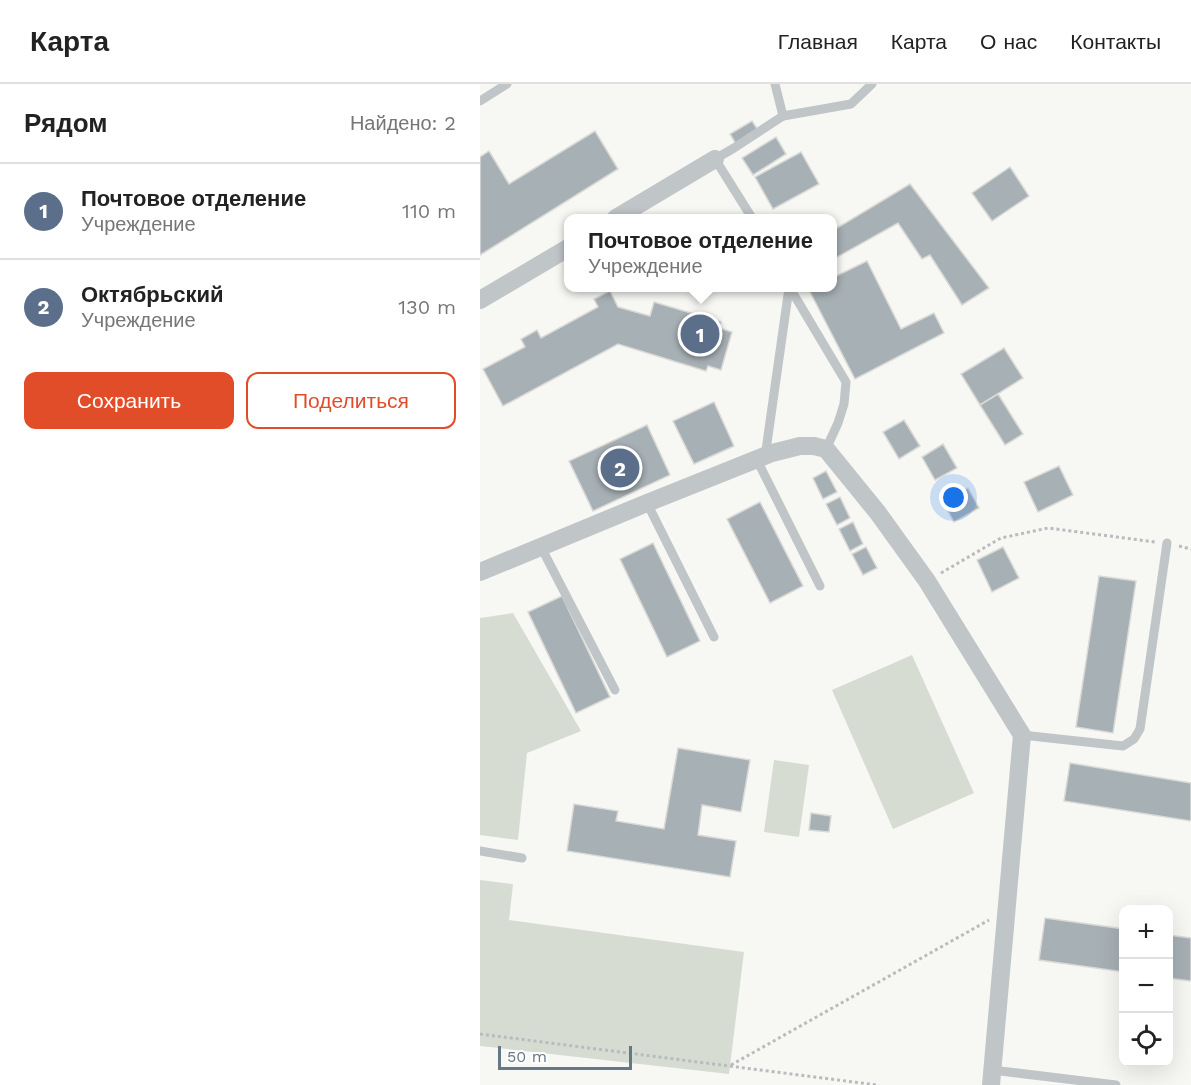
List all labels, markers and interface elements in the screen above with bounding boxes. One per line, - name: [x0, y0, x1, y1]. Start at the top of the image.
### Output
- text: Карта: [30, 25, 109, 58]
- text: Главная: [778, 29, 858, 54]
- text: Карта: [891, 29, 947, 54]
- text: О нас: [980, 29, 1037, 54]
- text: Контакты: [1070, 29, 1161, 54]
- text: Рядом: [24, 108, 107, 138]
- text: Найдено: 2: [350, 111, 456, 135]
- text: Почтовое отделение: [81, 186, 306, 211]
- text: 1: [39, 199, 48, 223]
- text: 110 m: [402, 199, 456, 223]
- text: Учреждение: [81, 212, 196, 236]
- popup: [564, 214, 837, 292]
- text: Почтовое отделение: [588, 228, 813, 253]
- text: Учреждение: [588, 254, 703, 278]
- text: Октябрьский: [81, 282, 224, 307]
- text: 2: [38, 295, 49, 319]
- text: 130 m: [398, 295, 456, 319]
- text: Учреждение: [81, 308, 196, 332]
- pin: 1: [680, 312, 720, 356]
- button: Сохранить: [24, 372, 234, 429]
- button: Поделиться: [246, 372, 456, 429]
- pin: 2: [600, 446, 640, 490]
- your location: [939, 483, 968, 512]
- map controls: [1119, 905, 1173, 1067]
- button: +: [1119, 905, 1173, 959]
- button: −: [1119, 959, 1173, 1013]
- button: locate: [1119, 1013, 1173, 1067]
- scale bar: [498, 1043, 632, 1070]
- text: 50 m: [507, 1047, 547, 1066]

